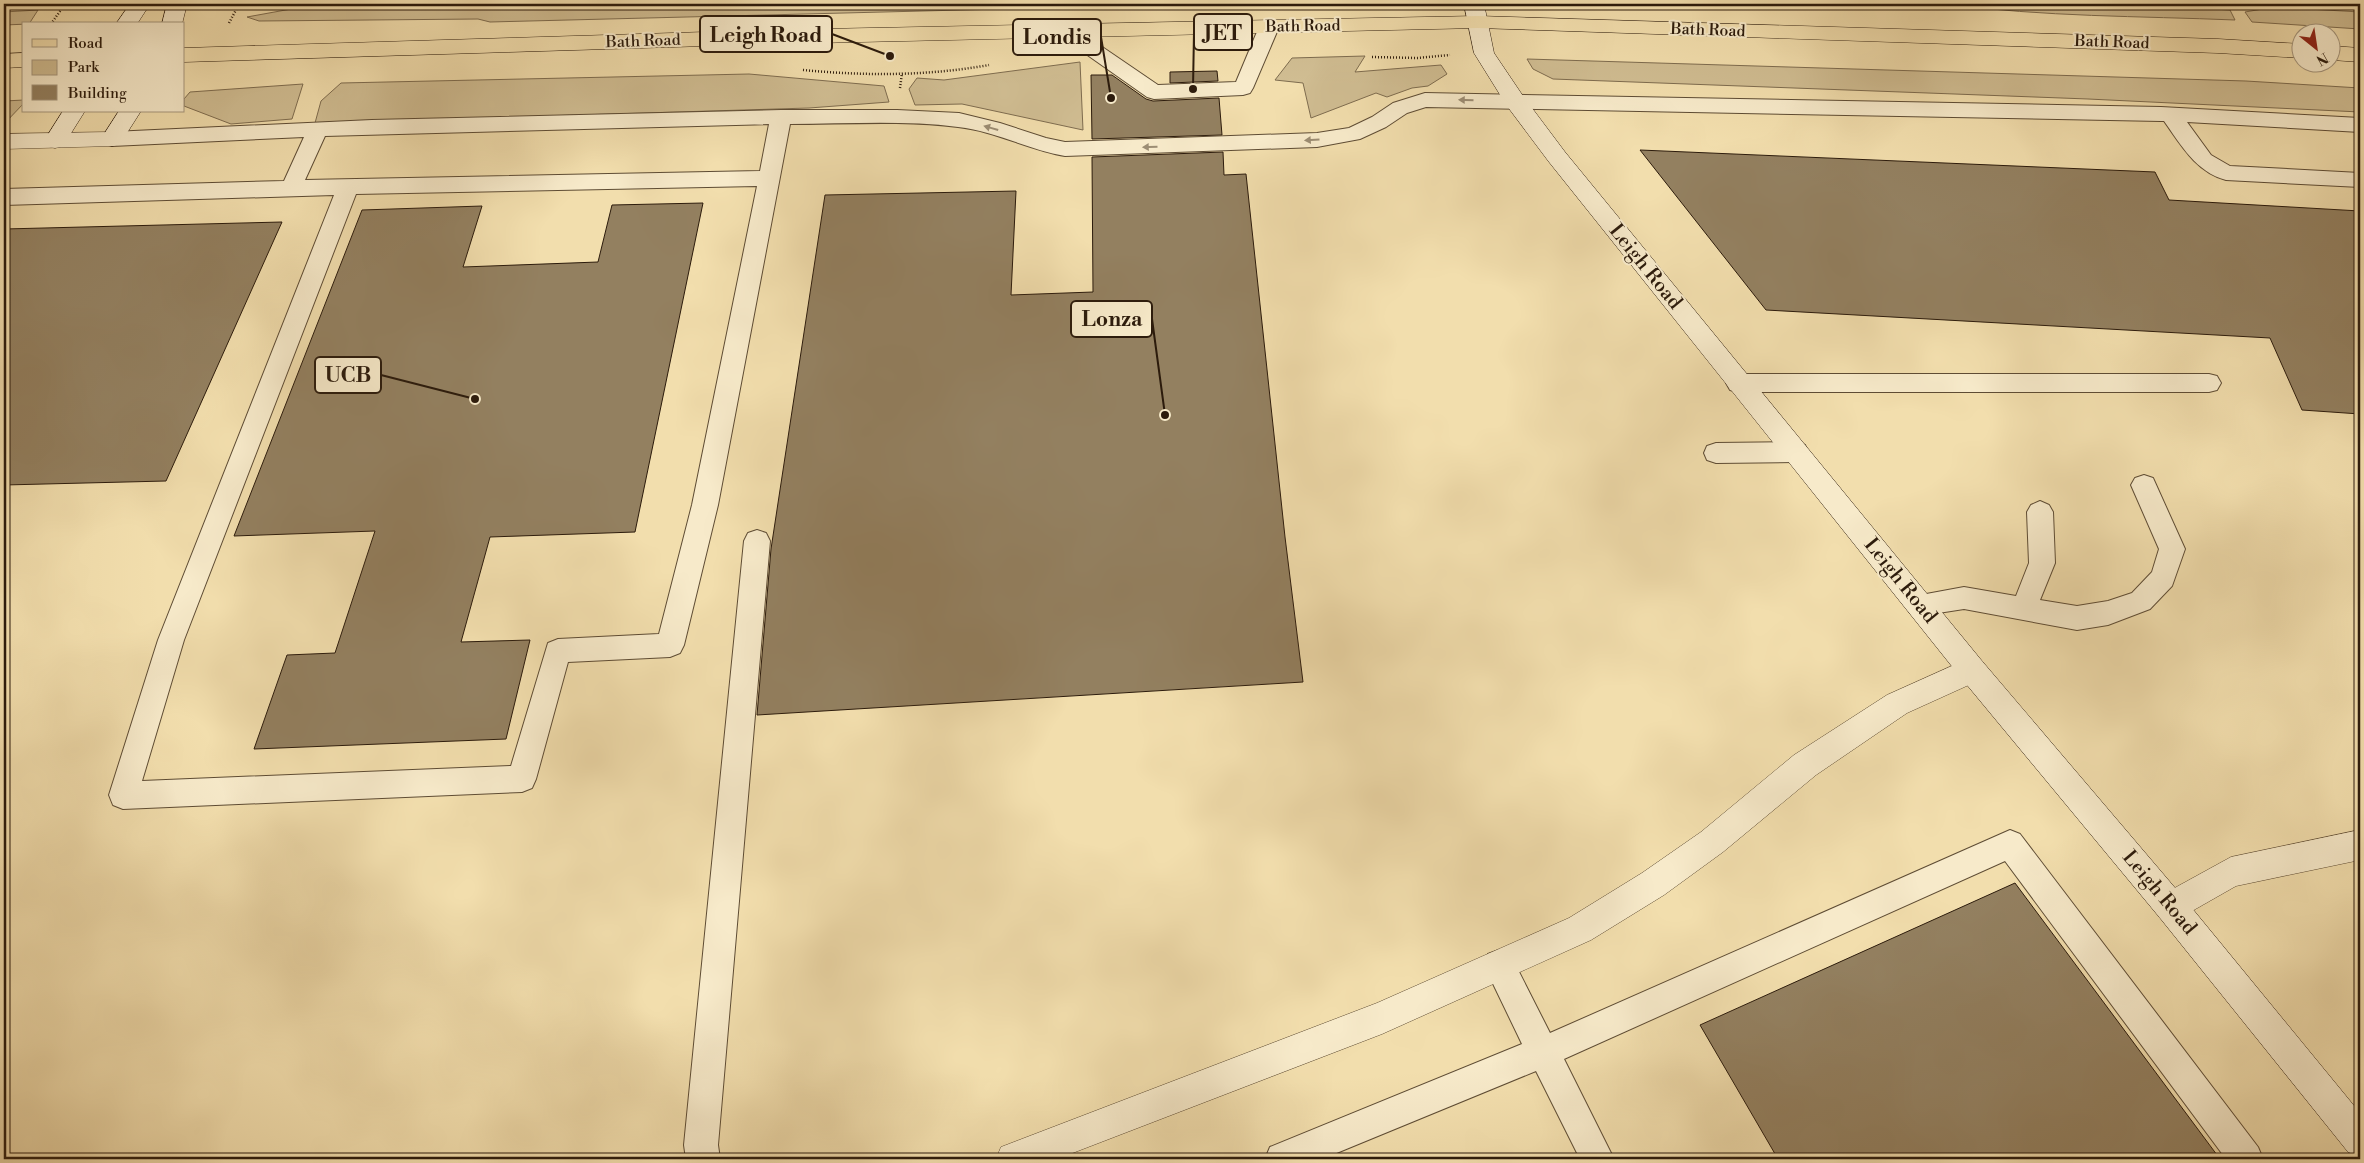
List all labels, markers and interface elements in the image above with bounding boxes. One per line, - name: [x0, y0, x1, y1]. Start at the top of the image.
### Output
- callout: JET: [1194, 14, 1252, 50]
- street label: Bath Road: [1264, 15, 1341, 37]
- callout: Leigh Road: [700, 16, 832, 52]
- callout: Londis: [1013, 19, 1101, 55]
- street label: Bath Road: [1669, 19, 1746, 41]
- text: JET: [1201, 21, 1242, 47]
- legend: [22, 22, 185, 112]
- north arrow: [2292, 22, 2342, 72]
- text: Leigh Road: [710, 23, 822, 49]
- text: Londis: [1023, 25, 1091, 51]
- street label: Bath Road: [604, 30, 681, 52]
- street label: Bath Road: [2073, 31, 2150, 53]
- text: Road: [68, 34, 103, 53]
- text: N: [2313, 48, 2331, 69]
- text: Park: [68, 58, 100, 77]
- text: Building: [67, 84, 127, 103]
- one-way arrow: [1458, 96, 1474, 104]
- one-way arrow: [983, 123, 998, 131]
- one-way arrow: [1304, 136, 1320, 144]
- one-way arrow: [1142, 143, 1158, 151]
- street label: Leigh Road: [1603, 219, 1687, 315]
- callout: Lonza: [1071, 301, 1152, 337]
- text: Lonza: [1082, 307, 1143, 333]
- callout: UCB: [315, 357, 381, 393]
- text: UCB: [325, 363, 371, 389]
- street label: Leigh Road: [1858, 533, 1942, 629]
- street label: Leigh Road: [2116, 846, 2202, 941]

